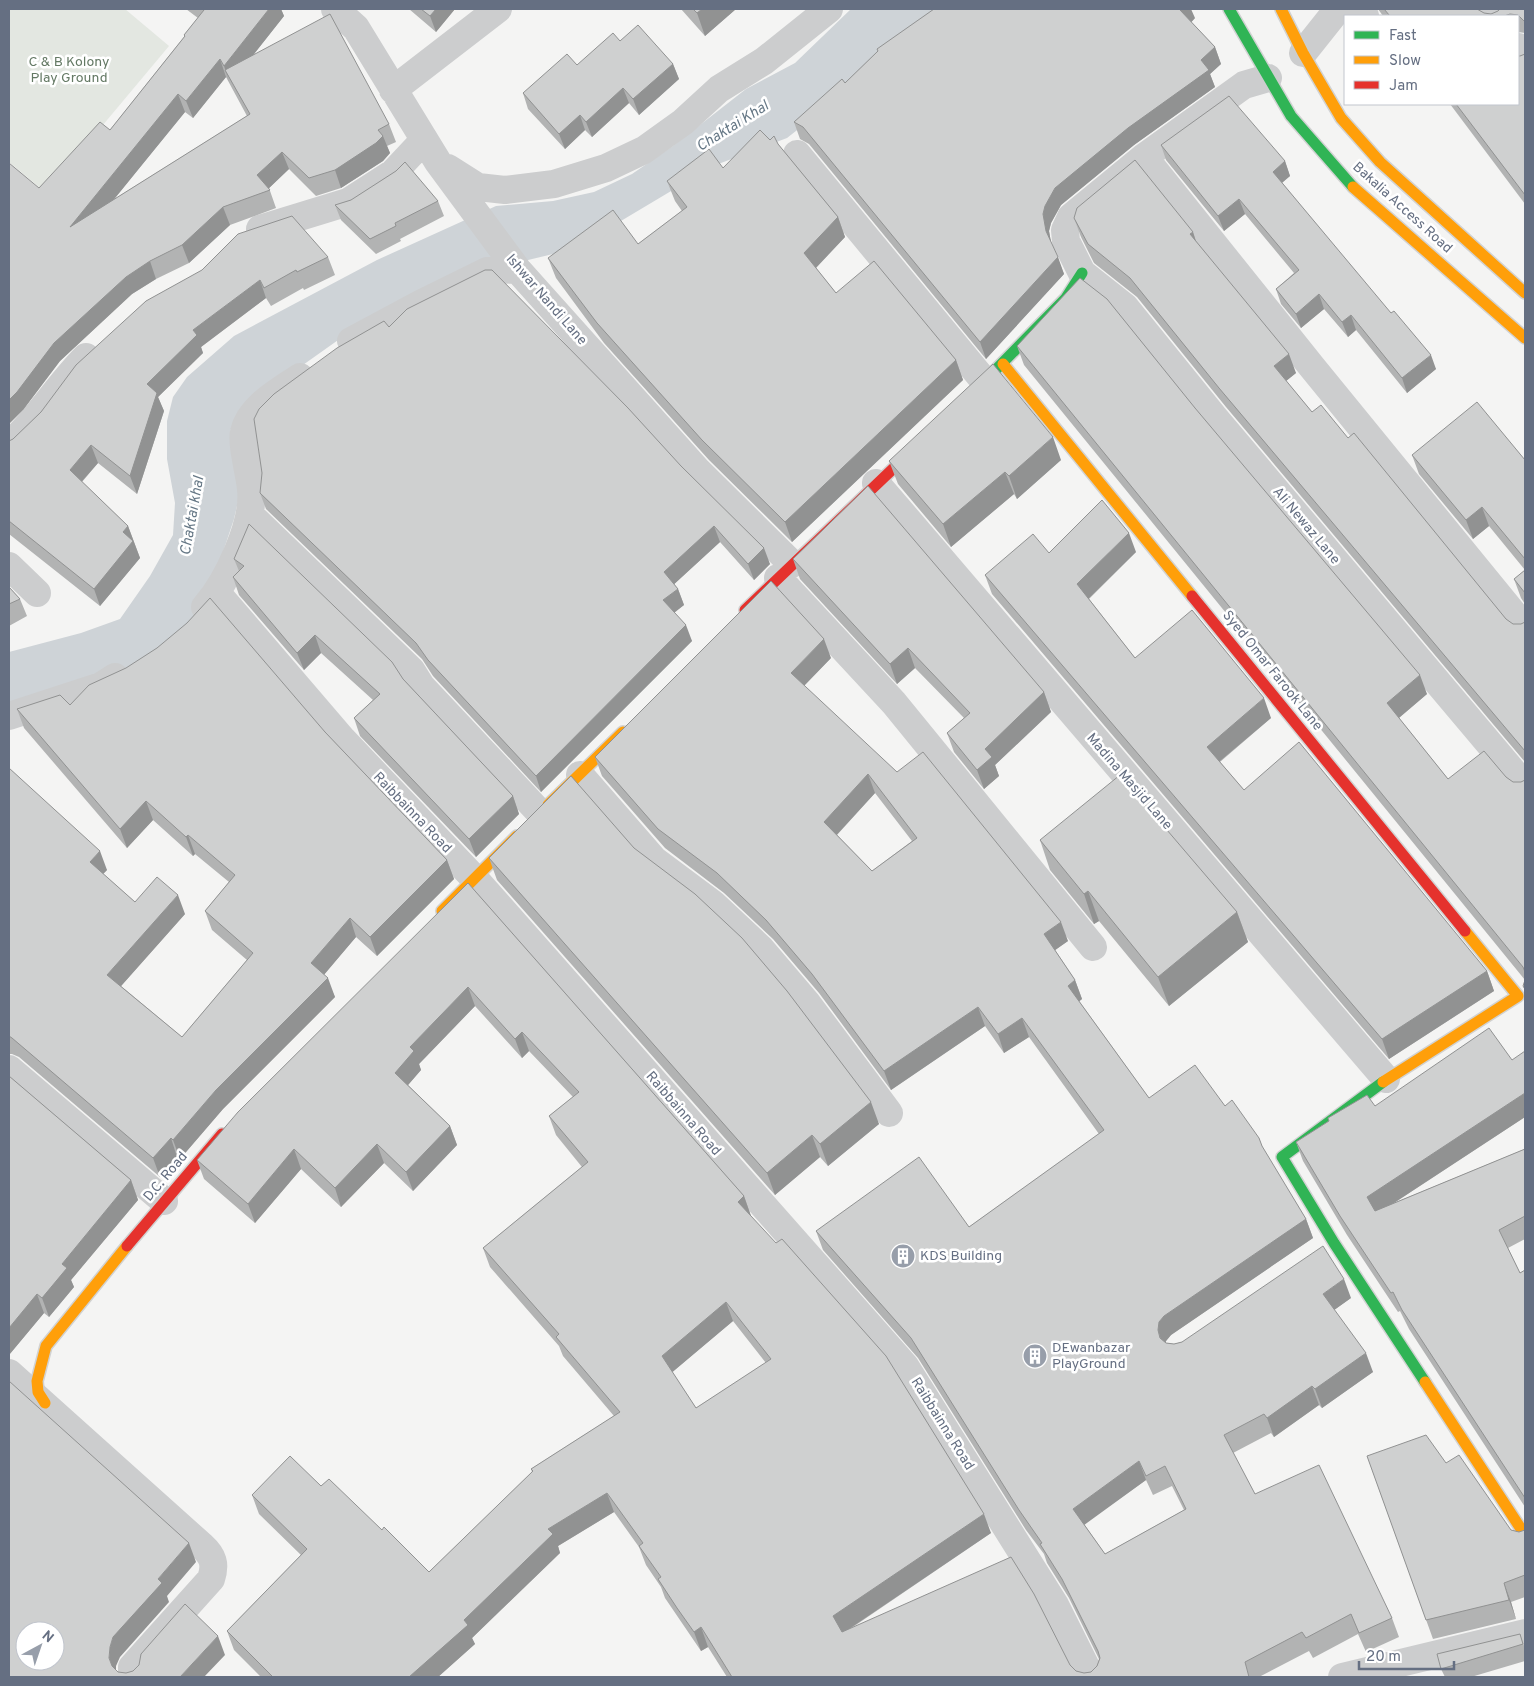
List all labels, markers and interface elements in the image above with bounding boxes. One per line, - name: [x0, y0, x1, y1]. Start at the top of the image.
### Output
- legend: [1344, 15, 1519, 105]
- text: Fast: [1389, 27, 1417, 46]
- text: Slow: [1389, 52, 1421, 71]
- park label: C & B Kolony Play Ground: [29, 54, 109, 87]
- text: Jam: [1389, 77, 1418, 96]
- water label: Chaktai Khal: [693, 97, 774, 157]
- street label: Bakalia Access Road: [1349, 159, 1455, 257]
- street label: Ishwar Nandi Lane: [502, 251, 590, 349]
- water label: Chaktai khal: [177, 474, 209, 557]
- street label: Ali Newaz Lane: [1269, 484, 1343, 568]
- street label: Syed Omar Farook Lane: [1218, 607, 1326, 735]
- street label: Madina Masjid Lane: [1082, 730, 1176, 834]
- street label: Raibbainna Road: [369, 769, 455, 857]
- street label: Raibbainna Road: [642, 1068, 724, 1160]
- street label: D.C. Road: [140, 1149, 192, 1205]
- building icon: KDS Building: [890, 1243, 916, 1269]
- place label: KDS Building: [920, 1248, 1002, 1265]
- place label: DEwanbazar PlayGround: [1052, 1340, 1131, 1373]
- building icon: DEwanbazar PlayGround: [1022, 1343, 1048, 1369]
- street label: Raibbainna Road: [907, 1375, 977, 1473]
- north arrow: [15, 1621, 65, 1671]
- text: N: [38, 1627, 57, 1647]
- scale bar: [1359, 1638, 1454, 1670]
- text: 20 m: [1366, 1648, 1401, 1667]

